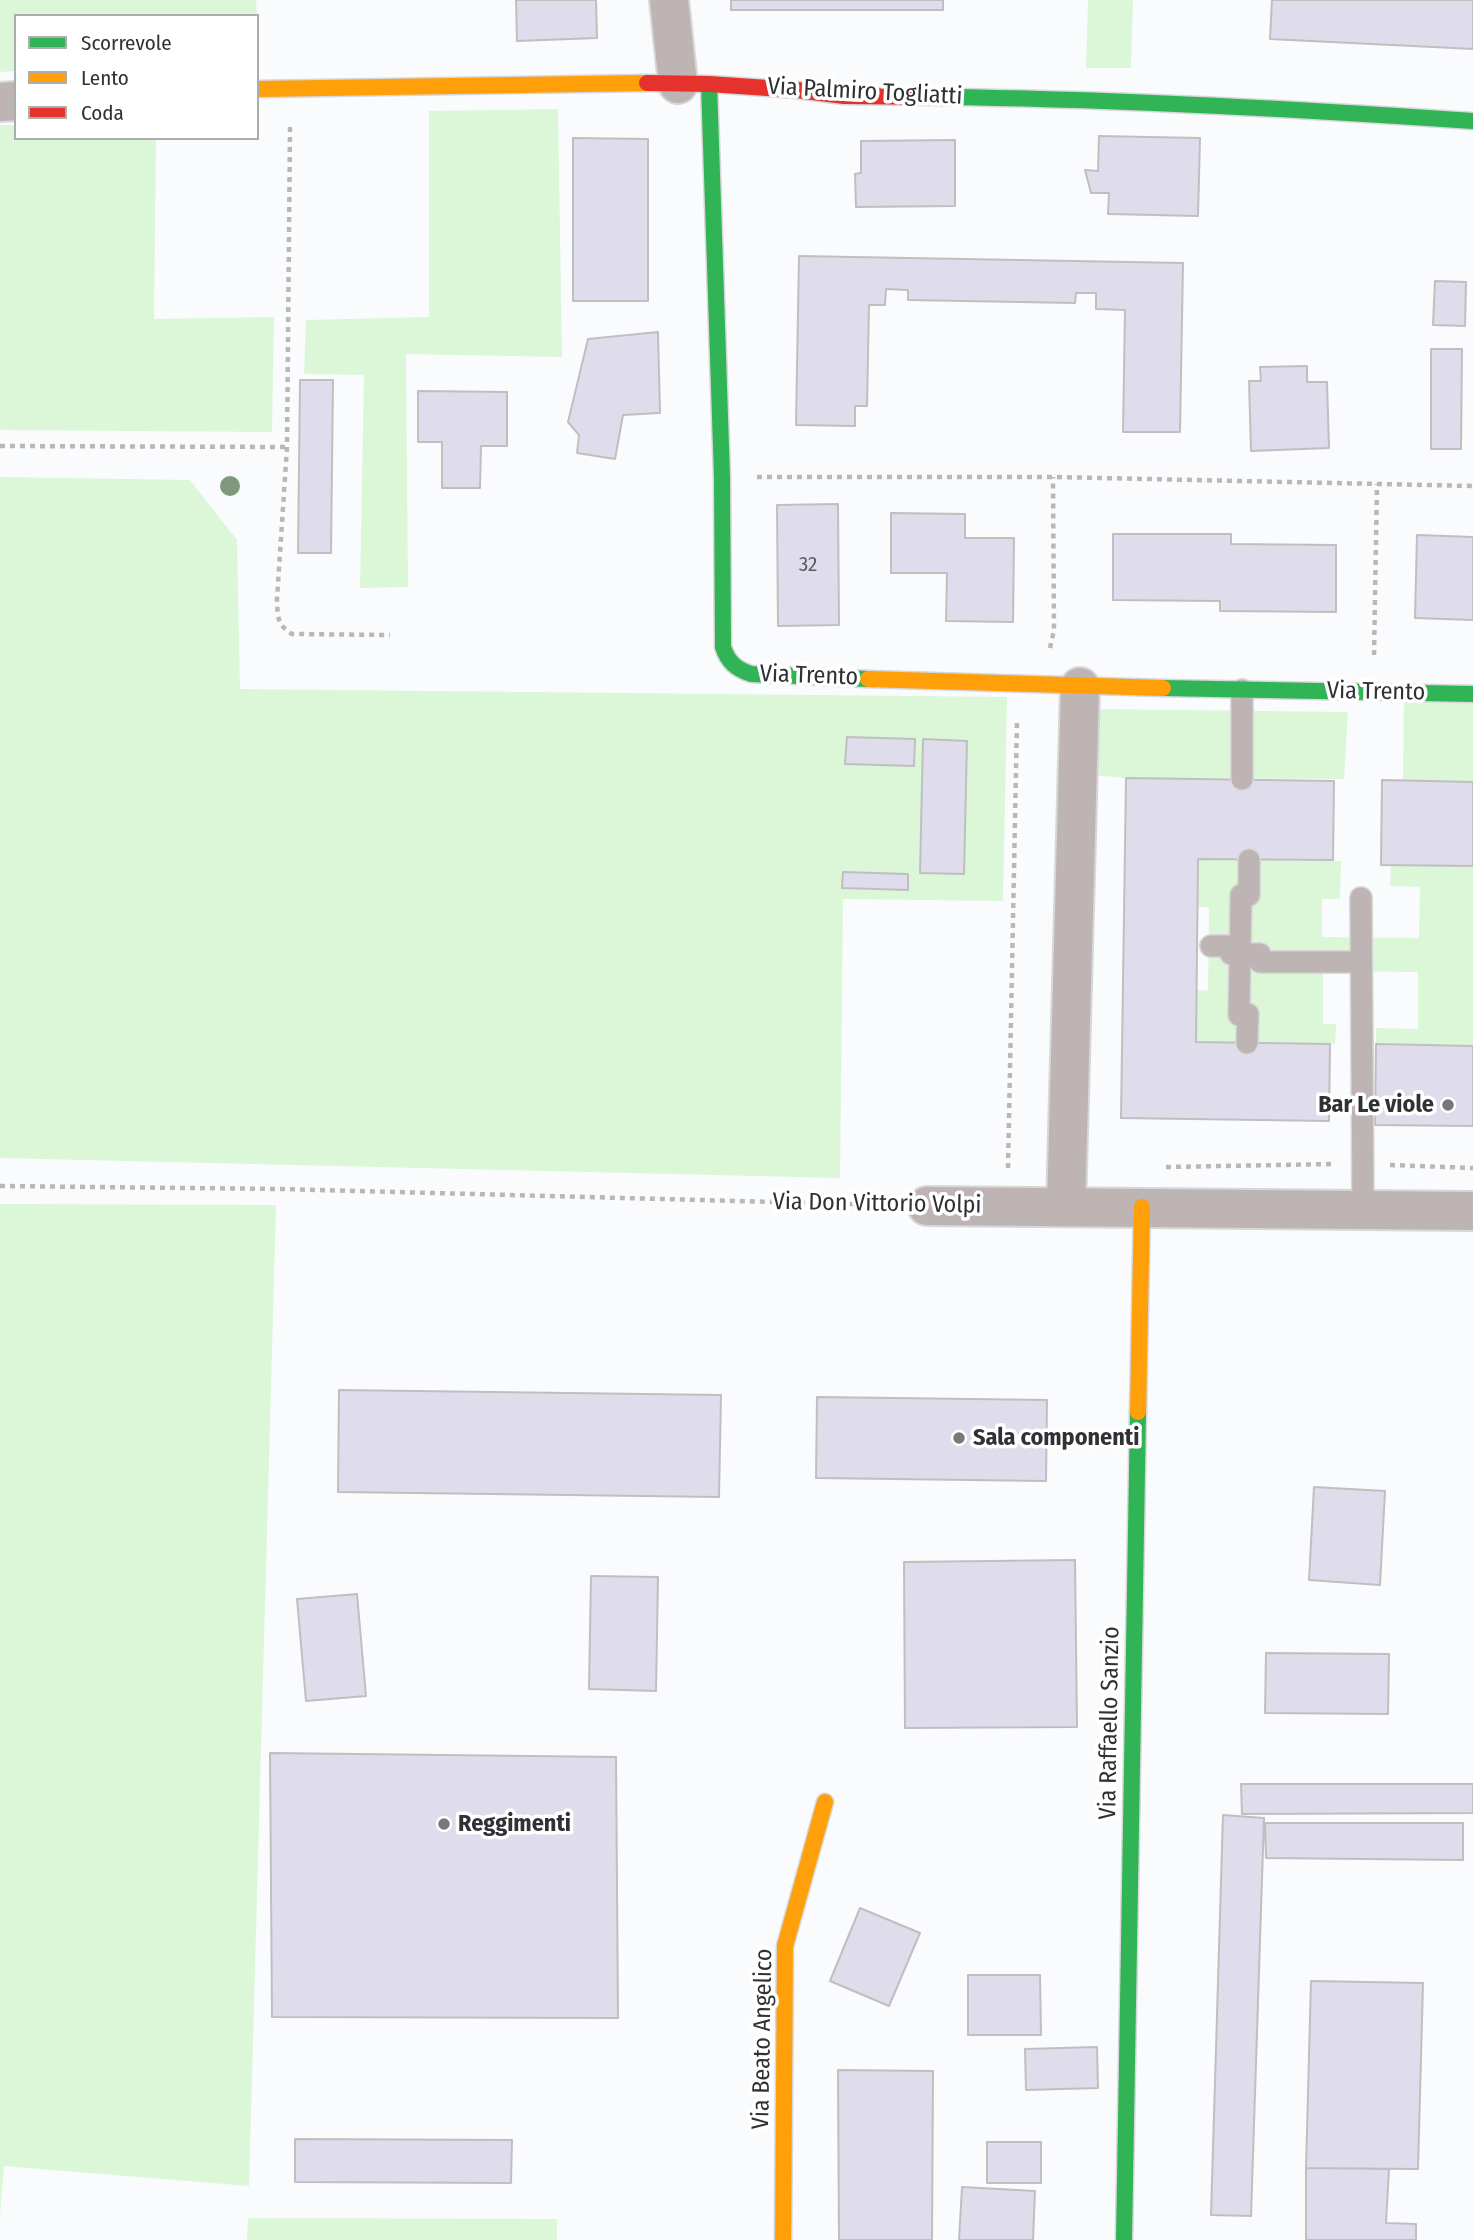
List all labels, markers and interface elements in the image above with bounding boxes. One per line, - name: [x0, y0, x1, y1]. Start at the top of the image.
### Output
- legend: [14, 14, 259, 140]
- text: Scorrevole: [81, 30, 172, 56]
- text: Lento: [81, 65, 129, 91]
- street label: Via Palmiro Togliatti: [767, 73, 963, 111]
- text: Coda: [81, 100, 124, 126]
- house number: 32: [799, 552, 817, 578]
- street label: Via Trento: [759, 660, 859, 692]
- street label: Via Trento: [1327, 677, 1425, 707]
- place label: Bar Le viole: [1318, 1091, 1434, 1119]
- marker: Bar Le viole: [1440, 1097, 1456, 1113]
- street label: Via Don Vittorio Volpi: [772, 1188, 982, 1220]
- place label: Sala componenti: [973, 1424, 1139, 1452]
- marker: Sala componenti: [951, 1430, 967, 1446]
- street label: Via Raffaello Sanzio: [1094, 1626, 1126, 1820]
- place label: Reggimenti: [458, 1810, 571, 1838]
- marker: Reggimenti: [436, 1816, 452, 1832]
- street label: Via Beato Angelico: [747, 1948, 779, 2130]

